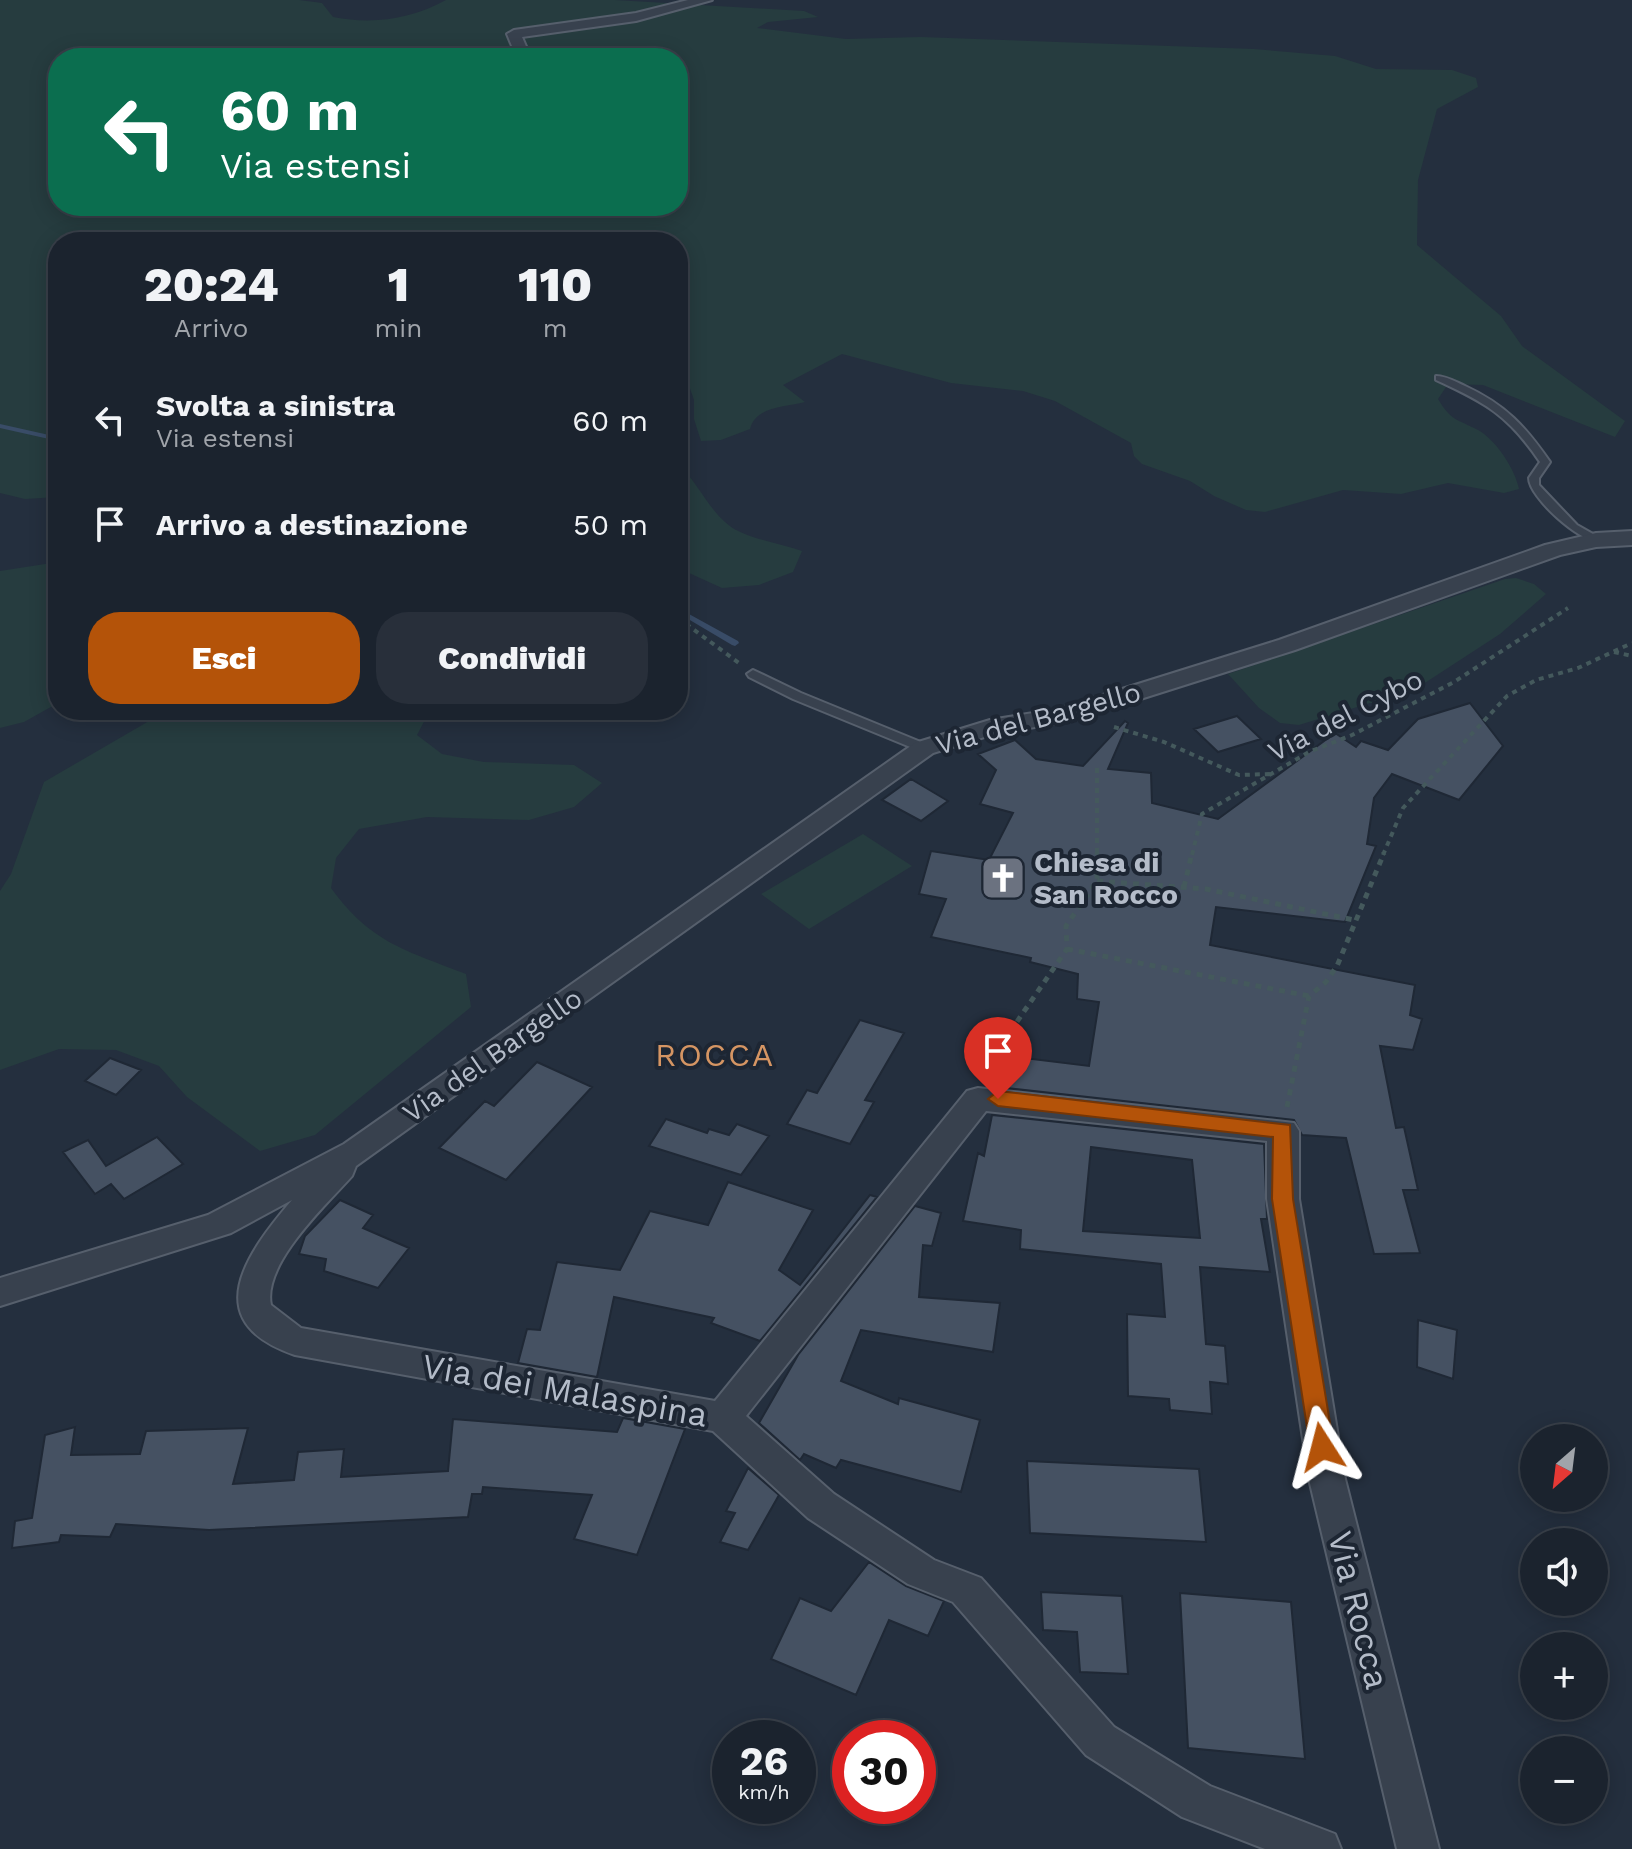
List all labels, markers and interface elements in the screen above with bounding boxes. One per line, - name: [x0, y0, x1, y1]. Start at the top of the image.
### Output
- text: 60 m: [220, 78, 359, 144]
- icon: left: [88, 80, 192, 184]
- text: Via estensi: [220, 145, 411, 187]
- text: 20:24: [144, 256, 279, 313]
- text: 1: [388, 256, 409, 313]
- text: 110: [518, 256, 592, 313]
- text: Arrivo: [174, 313, 248, 343]
- text: min: [375, 313, 422, 343]
- text: m: [543, 313, 568, 343]
- text: Svolta a sinistra: [156, 388, 395, 423]
- icon: left: [88, 398, 132, 442]
- text: 60 m: [572, 403, 648, 438]
- text: Via estensi: [156, 423, 294, 453]
- icon: arrive: [88, 502, 132, 546]
- text: Arrivo a destinazione: [156, 507, 468, 542]
- text: 50 m: [573, 507, 648, 542]
- button: Esci: [88, 612, 360, 704]
- button: Condividi: [376, 612, 648, 704]
- street label: Via del Cybo: [1262, 662, 1428, 769]
- street label: Via del Bargello: [932, 675, 1144, 762]
- place label: Chiesa di San Rocco: [1034, 846, 1178, 911]
- church icon: Chiesa di San Rocco: [979, 854, 1027, 902]
- street label: Via del Bargello: [396, 981, 588, 1129]
- pin: [964, 1017, 1032, 1099]
- icon: arrive: [976, 1029, 1020, 1073]
- district label: ROCCA: [655, 1036, 775, 1074]
- street label: Via dei Malaspina: [419, 1345, 711, 1435]
- position arrow: [1280, 1405, 1364, 1489]
- north arrow: [1520, 1424, 1608, 1512]
- map controls: [1520, 1424, 1608, 1824]
- street label: Via Rocca: [1320, 1527, 1398, 1693]
- button: sound: [1520, 1528, 1608, 1616]
- button: +: [1520, 1632, 1608, 1720]
- speed limit sign: 30: [832, 1720, 936, 1824]
- button: −: [1520, 1736, 1608, 1824]
- text: 26: [740, 1738, 788, 1785]
- text: km/h: [738, 1780, 790, 1804]

